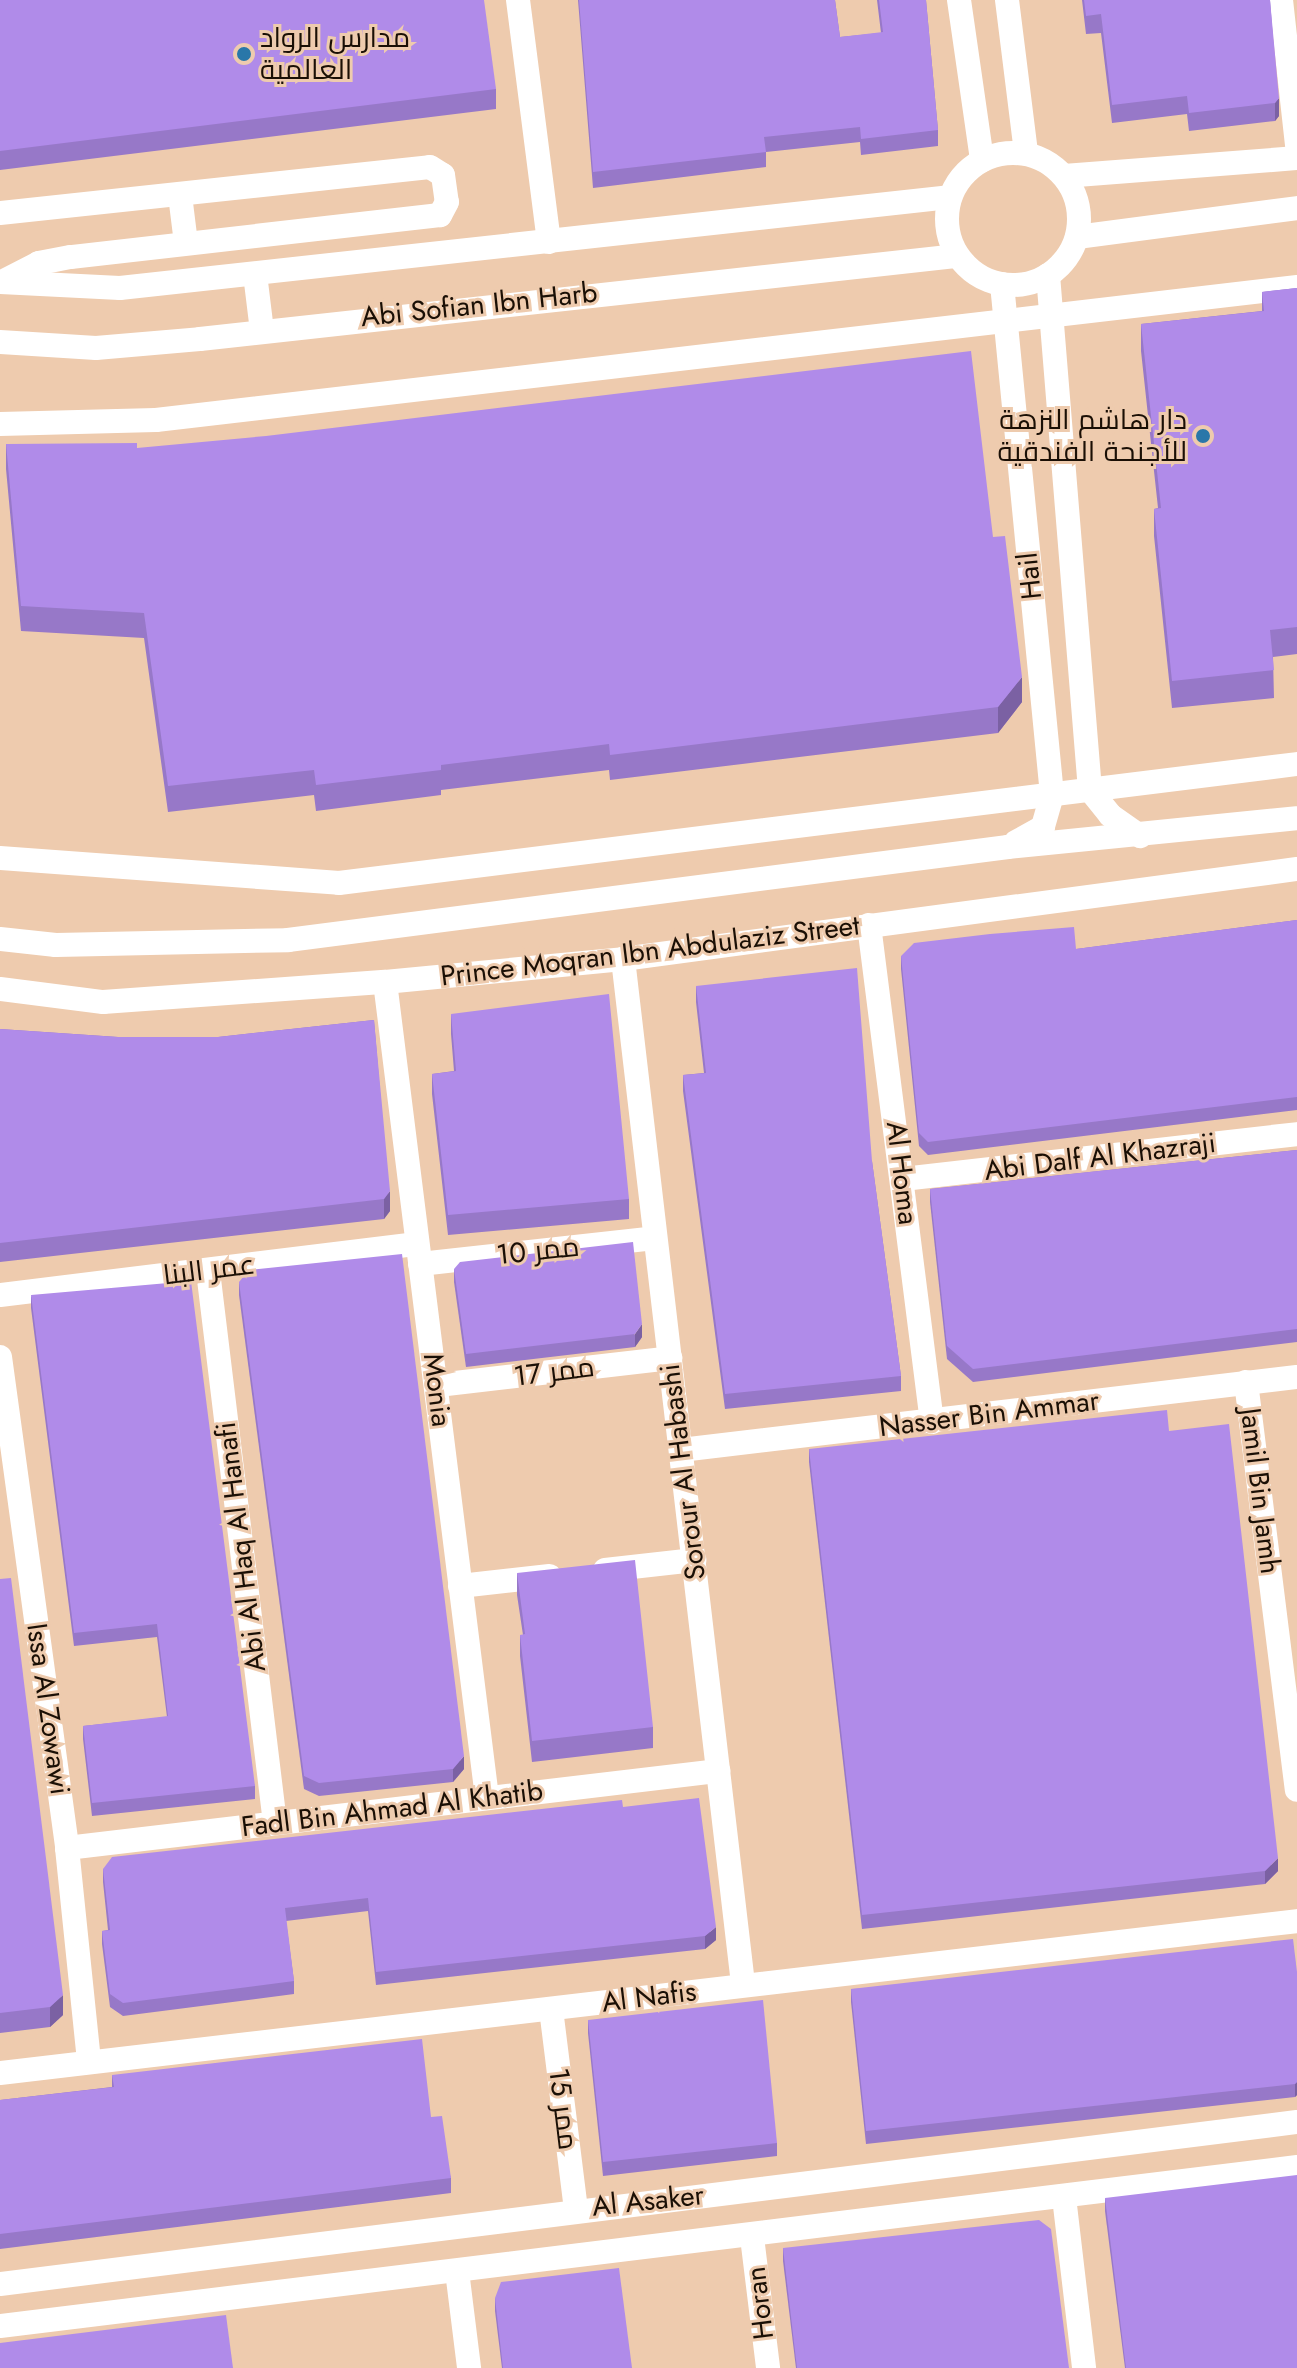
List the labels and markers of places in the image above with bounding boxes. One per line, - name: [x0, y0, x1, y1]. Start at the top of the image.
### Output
- place label: مدارس الرواد العالمية: [260, 21, 410, 87]
- marker: مدارس الرواد العالمية: [235, 45, 253, 63]
- place label: دار هاشم النزهة للأجنحة الفندقية: [998, 403, 1187, 469]
- marker: دار هاشم النزهة للأجنحة الفندقية: [1194, 427, 1212, 445]

